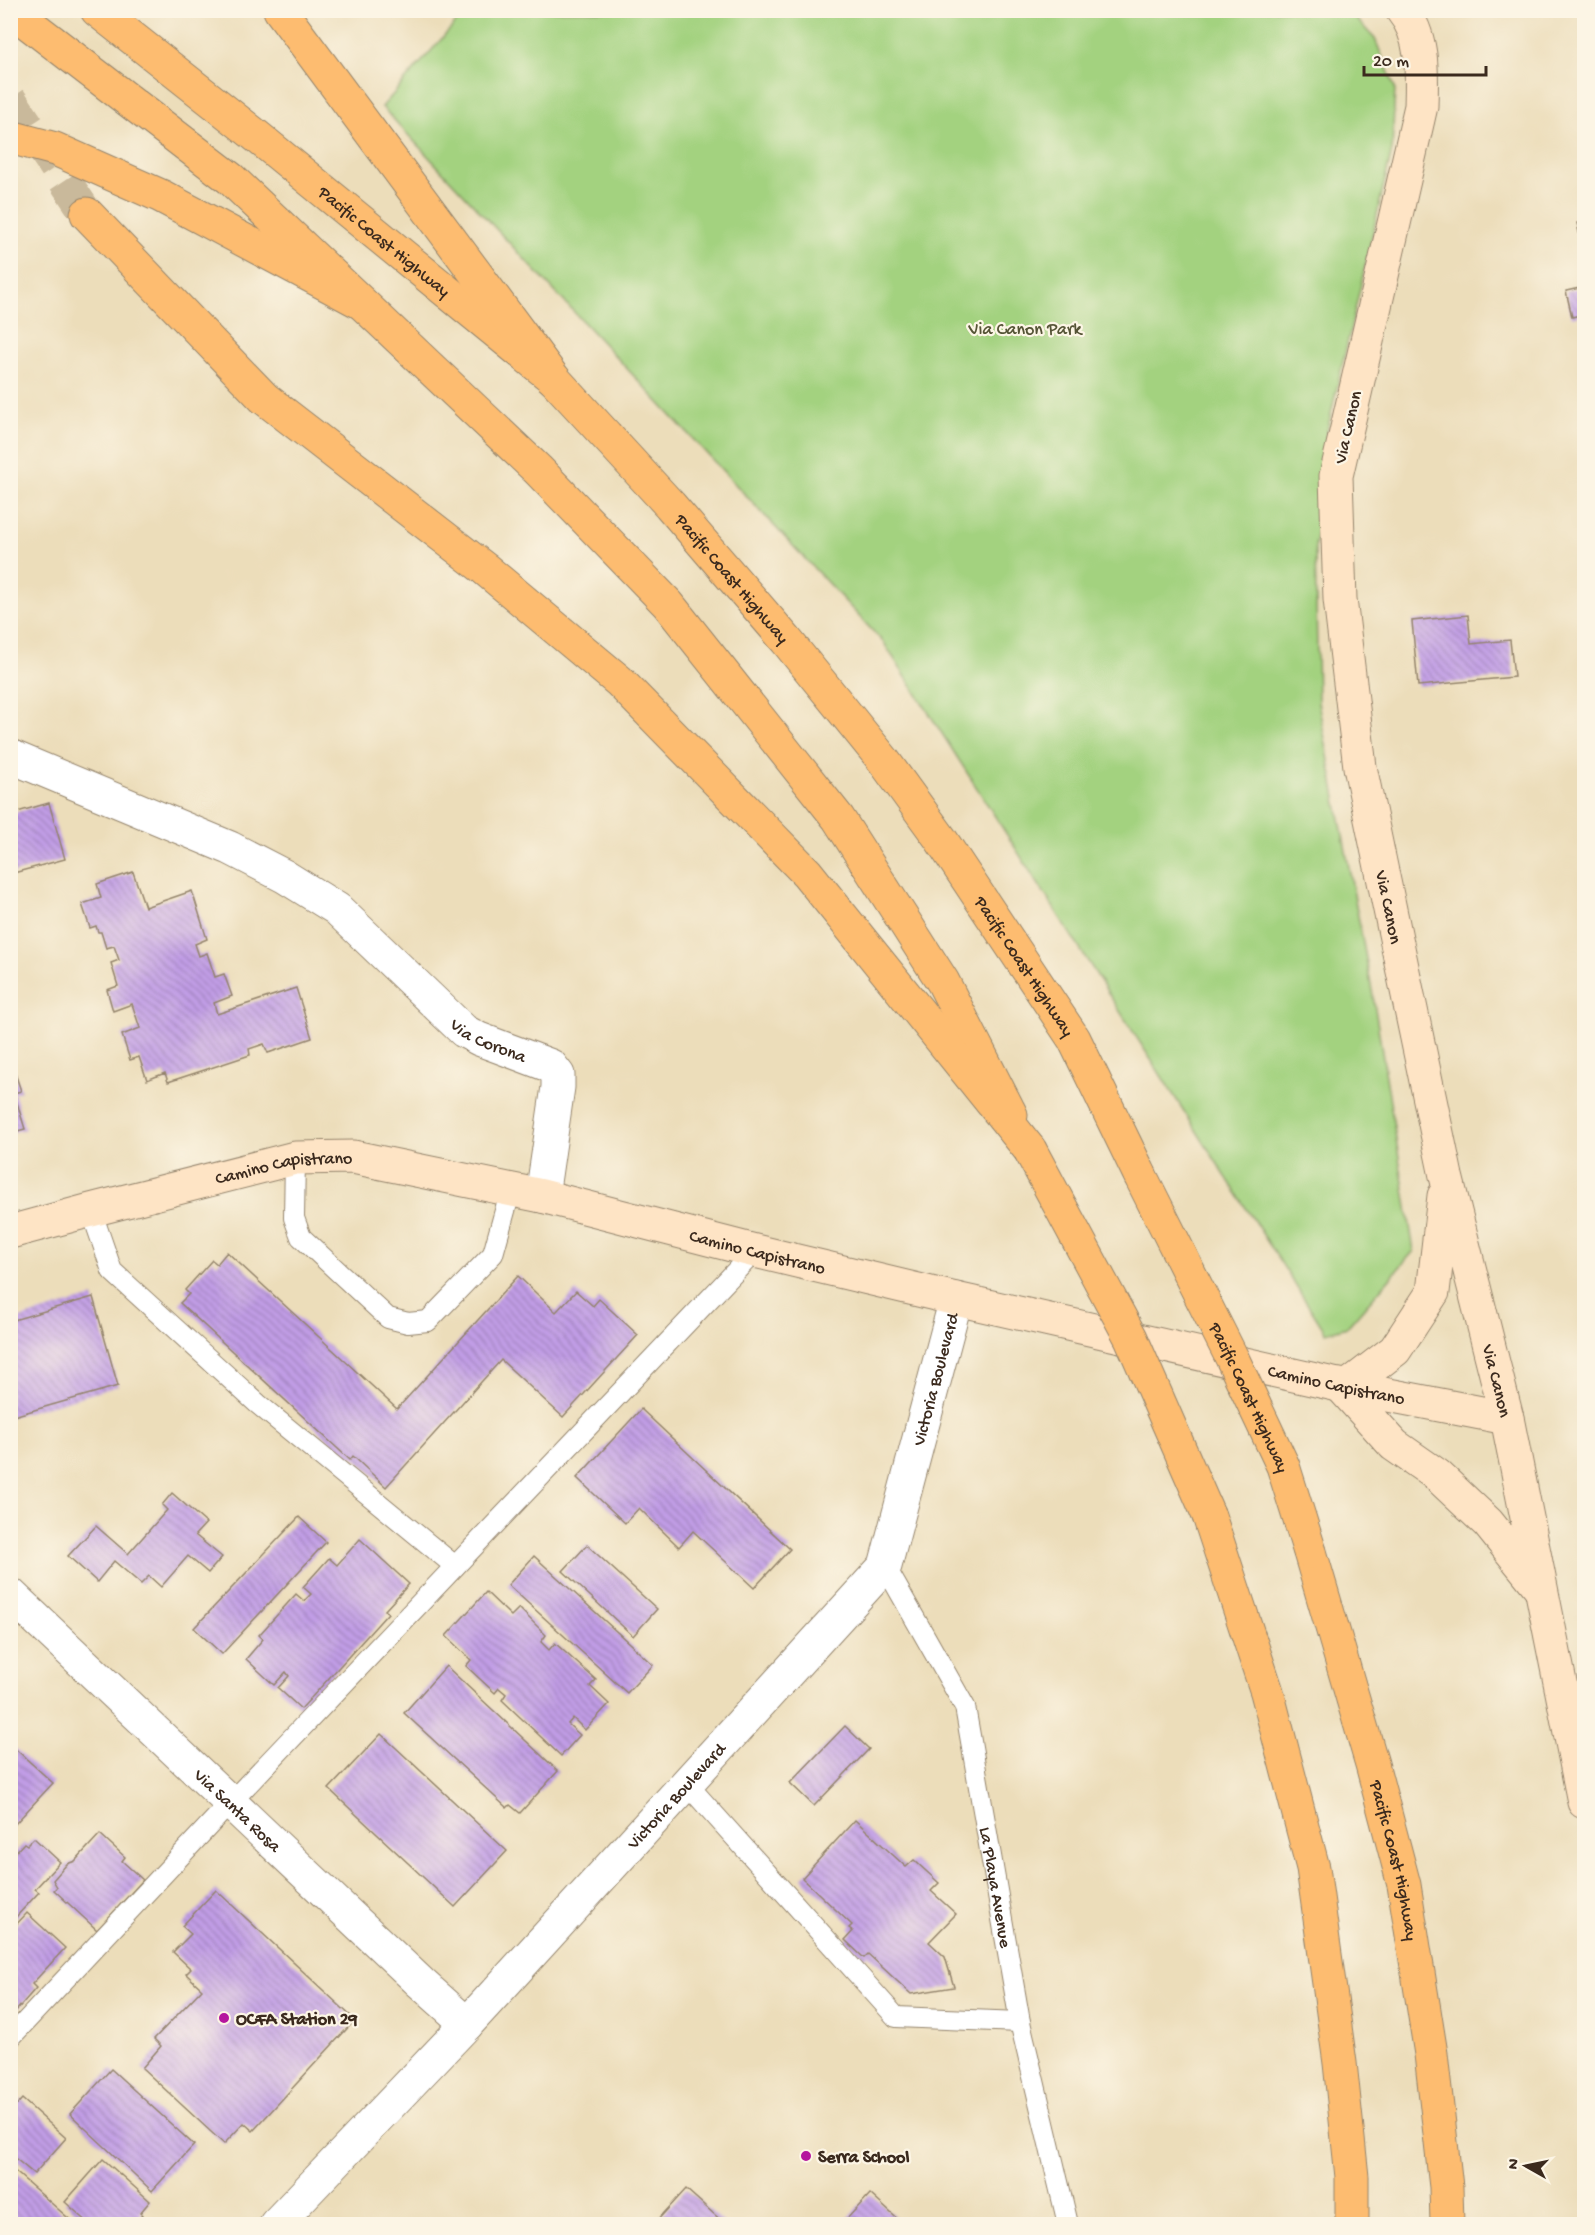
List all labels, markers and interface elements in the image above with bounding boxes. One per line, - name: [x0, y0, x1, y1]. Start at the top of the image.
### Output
- scale bar: [1364, 39, 1486, 77]
- text: 20 m: [1373, 52, 1409, 73]
- street label: Pacific Coast Highway: [312, 182, 454, 303]
- park label: Via Canon Park: [968, 320, 1083, 341]
- street label: Via Canon: [1331, 389, 1368, 467]
- street label: Pacific Coast Highway: [669, 510, 792, 649]
- street label: Via Canon: [1369, 868, 1405, 946]
- street label: Pacific Coast Highway: [968, 892, 1077, 1041]
- street label: Via Corona: [444, 1014, 530, 1069]
- street label: Camino Capistrano: [213, 1149, 352, 1191]
- street label: Camino Capistrano: [687, 1226, 827, 1280]
- street label: Victoria Boulevard: [909, 1310, 965, 1449]
- street label: Pacific Coast Highway: [1202, 1319, 1292, 1476]
- street label: Via Canon: [1476, 1342, 1515, 1420]
- street label: Camino Capistrano: [1266, 1362, 1406, 1411]
- street label: Victoria Boulevard: [623, 1739, 732, 1855]
- street label: Via Santa Rosa: [188, 1765, 285, 1859]
- street label: Pacific Coast Highway: [1364, 1778, 1421, 1942]
- street label: La Playa Avenue: [973, 1826, 1015, 1950]
- place label: OCFA Station 29: [236, 2010, 358, 2031]
- marker: OCFA Station 29: [217, 2011, 231, 2025]
- north arrow: [1496, 2136, 1556, 2196]
- place label: Serra School: [818, 2148, 909, 2169]
- marker: Serra School: [799, 2149, 813, 2163]
- text: N: [1504, 2157, 1525, 2171]

